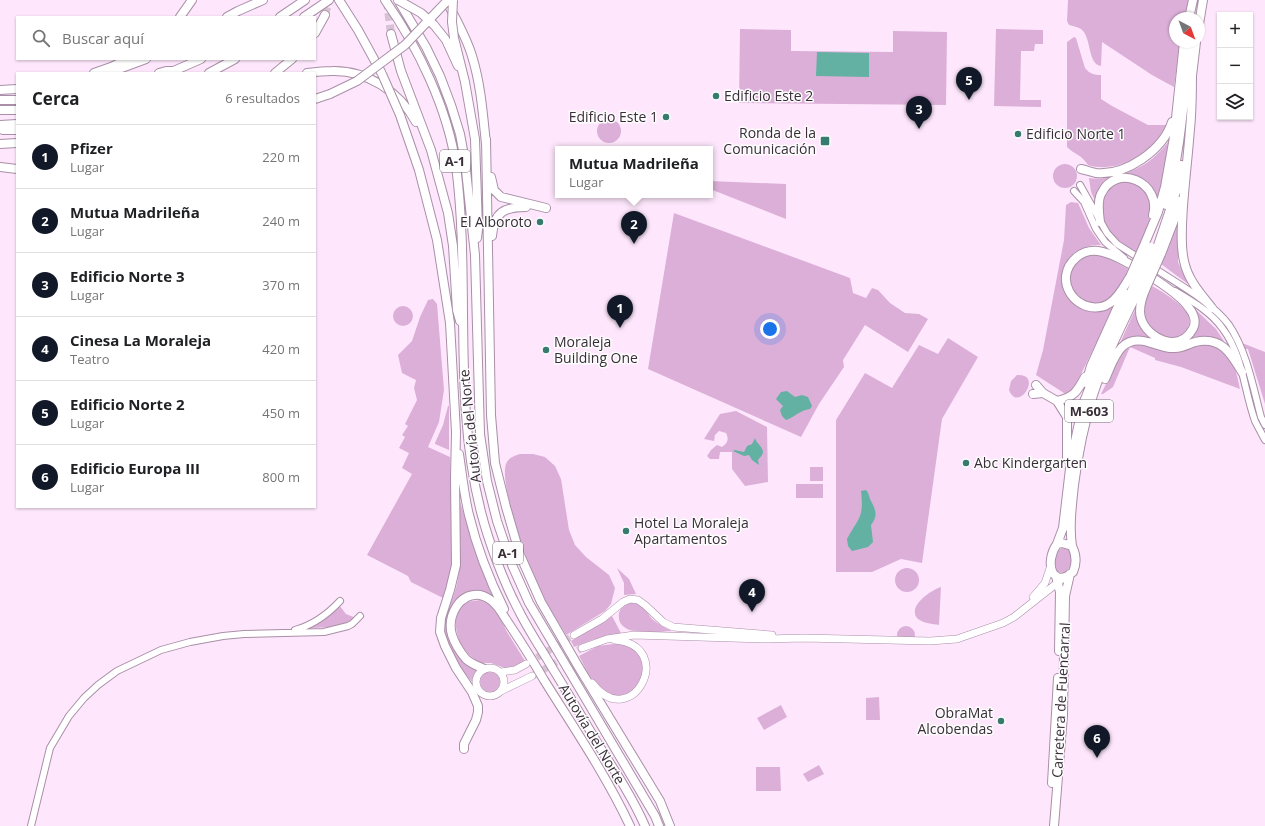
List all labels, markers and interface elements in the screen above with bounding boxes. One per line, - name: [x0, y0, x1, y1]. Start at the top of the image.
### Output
- north arrow: [1169, 12, 1205, 48]
- map controls: [1217, 12, 1253, 120]
- button: +: [1217, 12, 1253, 48]
- search box: [16, 16, 316, 60]
- icon: search: [30, 27, 52, 49]
- text: Buscar aquí: [62, 28, 144, 48]
- button: −: [1217, 48, 1253, 84]
- pin: 5: [956, 67, 982, 100]
- button: layers: [1217, 84, 1253, 120]
- place label: Edificio Este 2: [724, 86, 813, 105]
- text: Cerca: [32, 87, 80, 110]
- text: 6 resultados: [225, 89, 300, 107]
- marker: Edificio Este 2: [711, 91, 721, 101]
- pin: 3: [906, 96, 932, 129]
- place label: Edificio Este 1: [569, 107, 658, 126]
- marker: Edificio Este 1: [661, 112, 671, 122]
- place label: Ronda de la Comunicación: [723, 123, 816, 158]
- place label: Edificio Norte 1: [1026, 124, 1126, 143]
- marker: Edificio Norte 1: [1013, 129, 1023, 139]
- marker: Ronda de la Comunicación: [819, 135, 831, 147]
- text: Pfizer: [70, 138, 113, 158]
- popup: [555, 146, 713, 198]
- text: 1: [41, 148, 49, 166]
- text: 220 m: [262, 148, 300, 166]
- road number: A-1: [440, 150, 470, 172]
- text: Mutua Madrileña: [569, 153, 699, 173]
- text: Lugar: [70, 158, 104, 176]
- text: Lugar: [569, 173, 603, 191]
- text: Mutua Madrileña: [70, 202, 200, 222]
- pin: 2: [621, 211, 647, 244]
- text: 2: [41, 212, 49, 230]
- text: 240 m: [262, 212, 300, 230]
- place label: El Alboroto: [460, 212, 532, 231]
- marker: El Alboroto: [535, 217, 545, 227]
- text: Lugar: [70, 222, 104, 240]
- text: Edificio Norte 3: [70, 266, 184, 286]
- text: 3: [41, 276, 49, 294]
- text: 370 m: [262, 276, 300, 294]
- text: Lugar: [70, 286, 104, 304]
- pin: 1: [607, 295, 633, 328]
- your location: [760, 319, 780, 339]
- text: Cinesa La Moraleja: [70, 330, 211, 350]
- place label: Moraleja Building One: [554, 332, 638, 367]
- text: 4: [41, 340, 49, 358]
- text: 420 m: [262, 340, 300, 358]
- marker: Moraleja Building One: [541, 345, 551, 355]
- text: Teatro: [70, 350, 109, 368]
- street label: Autovía del Norte: [454, 368, 485, 484]
- text: Edificio Norte 2: [70, 394, 184, 414]
- road number: M-603: [1065, 400, 1113, 422]
- text: 5: [41, 404, 49, 422]
- text: 450 m: [262, 404, 300, 422]
- text: Lugar: [70, 414, 104, 432]
- place label: Abc Kindergarten: [974, 453, 1087, 472]
- text: Edificio Europa III: [70, 458, 200, 478]
- marker: Abc Kindergarten: [961, 458, 971, 468]
- text: 6: [41, 468, 49, 486]
- text: 800 m: [262, 468, 300, 486]
- text: Lugar: [70, 478, 104, 496]
- place label: Hotel La Moraleja Apartamentos: [634, 513, 749, 548]
- marker: Hotel La Moraleja Apartamentos: [621, 526, 631, 536]
- road number: A-1: [493, 542, 523, 564]
- pin: 4: [739, 579, 765, 612]
- street label: Carretera de Fuencarral: [1047, 622, 1074, 778]
- street label: Autovía del Norte: [555, 680, 630, 788]
- place label: ObraMat Alcobendas: [917, 703, 993, 738]
- marker: ObraMat Alcobendas: [996, 716, 1006, 726]
- pin: 6: [1084, 725, 1110, 758]

